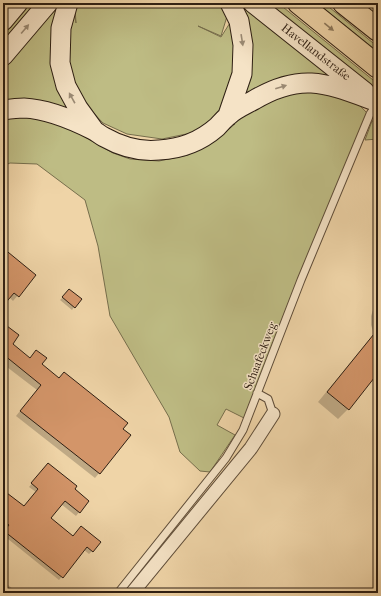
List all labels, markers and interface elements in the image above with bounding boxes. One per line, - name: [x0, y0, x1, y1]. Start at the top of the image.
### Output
- street label: Havellandstraße: [279, 21, 353, 83]
- one-way arrow: [323, 23, 334, 32]
- one-way arrow: [21, 24, 30, 35]
- one-way arrow: [239, 33, 245, 46]
- one-way arrow: [275, 84, 287, 90]
- one-way arrow: [69, 92, 76, 104]
- street label: Schaafeckweg: [241, 320, 280, 392]

